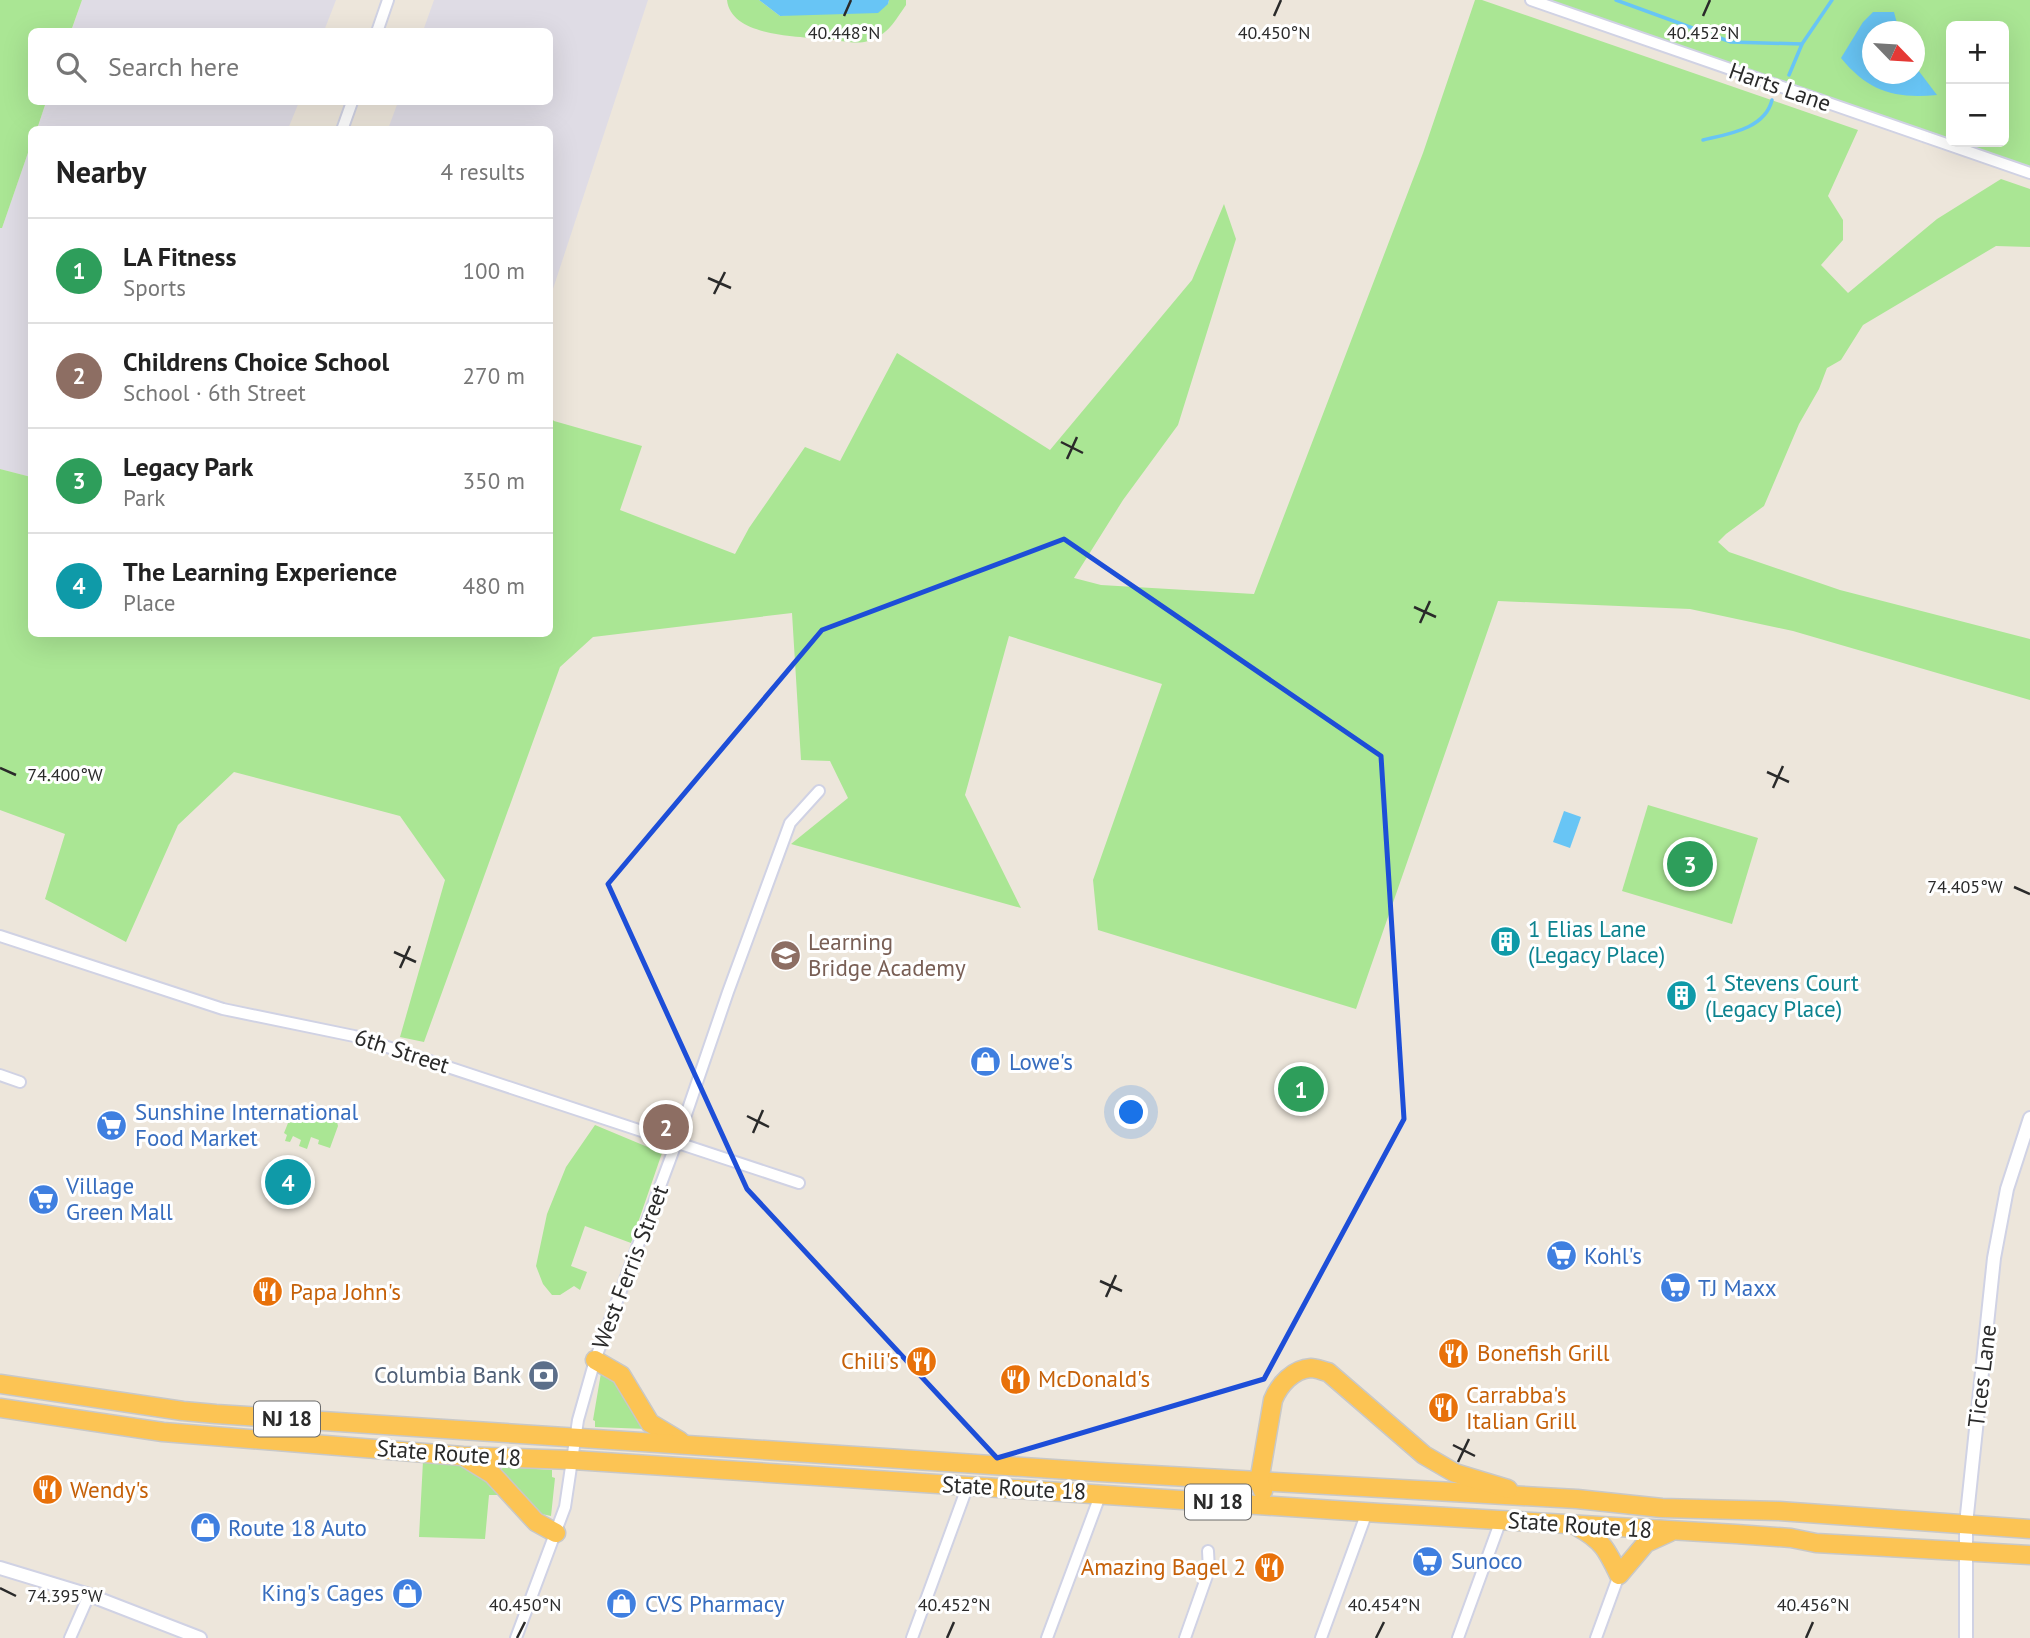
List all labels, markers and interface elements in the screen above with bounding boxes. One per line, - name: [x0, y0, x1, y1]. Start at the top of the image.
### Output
- text: 40.448°N: [808, 21, 880, 44]
- text: 40.450°N: [1238, 21, 1310, 44]
- text: 40.452°N: [1667, 21, 1739, 44]
- north arrow: [1862, 21, 1925, 84]
- map controls: [1946, 21, 2009, 147]
- button: +: [1946, 21, 2009, 84]
- search box: [28, 28, 553, 105]
- icon: search: [52, 48, 90, 86]
- text: Search here: [108, 50, 239, 83]
- street label: Harts Lane: [1725, 56, 1835, 118]
- button: −: [1946, 84, 2009, 147]
- text: Nearby: [56, 152, 146, 191]
- text: 4 results: [441, 157, 525, 186]
- text: LA Fitness: [123, 240, 236, 273]
- text: 1: [72, 256, 86, 285]
- text: 100 m: [463, 256, 525, 285]
- text: Sports: [123, 273, 186, 302]
- text: Childrens Choice School: [123, 345, 389, 378]
- text: 2: [72, 361, 86, 390]
- text: 270 m: [463, 361, 525, 390]
- text: School · 6th Street: [123, 378, 306, 407]
- text: Legacy Park: [123, 450, 253, 483]
- text: 3: [72, 466, 86, 495]
- text: 350 m: [463, 466, 525, 495]
- text: Park: [123, 483, 165, 512]
- text: The Learning Experience: [123, 555, 397, 588]
- text: 4: [72, 571, 86, 600]
- text: 480 m: [463, 571, 525, 600]
- text: Place: [123, 588, 176, 617]
- text: 74.400°W: [27, 763, 103, 786]
- pin: 3: [1667, 838, 1713, 890]
- text: 74.405°W: [1927, 875, 2003, 898]
- place label: 1 Elias Lane (Legacy Place): [1528, 914, 1665, 969]
- building icon: 1 Elias Lane (Legacy Place): [1488, 925, 1522, 959]
- place label: Learning Bridge Academy: [808, 927, 966, 982]
- school or university icon: Learning Bridge Academy: [768, 938, 802, 972]
- place label: 1 Stevens Court (Legacy Place): [1705, 968, 1859, 1023]
- building icon: 1 Stevens Court (Legacy Place): [1665, 979, 1699, 1013]
- street label: 6th Street: [351, 1022, 453, 1079]
- shop icon: Lowe's: [969, 1045, 1003, 1079]
- place label: Lowe's: [1009, 1047, 1073, 1076]
- pin: 1: [1278, 1063, 1324, 1115]
- your location: [1114, 1095, 1148, 1129]
- place label: Sunshine International Food Market: [135, 1097, 359, 1152]
- pin: 2: [643, 1101, 689, 1153]
- supermarket icon: Sunshine International Food Market: [95, 1108, 129, 1142]
- pin: 4: [265, 1156, 311, 1208]
- place label: Village Green Mall: [65, 1171, 173, 1226]
- street label: West Ferris Street: [585, 1181, 674, 1353]
- supermarket icon: Village Green Mall: [26, 1182, 60, 1216]
- supermarket icon: Kohl's: [1544, 1239, 1578, 1273]
- place label: Kohl's: [1584, 1241, 1642, 1270]
- supermarket icon: TJ Maxx: [1658, 1271, 1692, 1305]
- place label: TJ Maxx: [1698, 1273, 1777, 1302]
- restaurant icon: Papa John's: [250, 1275, 284, 1309]
- place label: Papa John's: [290, 1277, 401, 1306]
- street label: Tices Lane: [1961, 1323, 2002, 1429]
- restaurant icon: Bonefish Grill: [1437, 1336, 1471, 1370]
- place label: Bonefish Grill: [1477, 1338, 1610, 1367]
- restaurant icon: Chili's: [905, 1344, 939, 1378]
- place label: Chili's: [841, 1346, 899, 1375]
- bank icon: Columbia Bank: [527, 1358, 561, 1392]
- place label: Columbia Bank: [374, 1360, 521, 1389]
- restaurant icon: McDonald's: [998, 1362, 1032, 1396]
- place label: McDonald's: [1038, 1364, 1150, 1393]
- place label: Carrabba's Italian Grill: [1466, 1380, 1577, 1435]
- restaurant icon: Carrabba's Italian Grill: [1426, 1391, 1460, 1425]
- road number: NJ 18: [254, 1402, 320, 1436]
- street label: State Route 18: [376, 1433, 522, 1472]
- street label: State Route 18: [941, 1469, 1087, 1506]
- restaurant icon: Wendy's: [30, 1473, 64, 1507]
- place label: Wendy's: [70, 1475, 149, 1504]
- road number: NJ 18: [1185, 1484, 1251, 1520]
- street label: State Route 18: [1507, 1505, 1653, 1544]
- shop icon: Route 18 Auto: [188, 1511, 222, 1545]
- place label: Route 18 Auto: [228, 1513, 367, 1542]
- supermarket icon: Sunoco: [1411, 1544, 1445, 1578]
- place label: Sunoco: [1451, 1546, 1523, 1575]
- restaurant icon: Amazing Bagel 2: [1252, 1550, 1286, 1584]
- place label: Amazing Bagel 2: [1081, 1552, 1246, 1581]
- shop icon: King's Cages: [390, 1576, 424, 1610]
- place label: King's Cages: [262, 1578, 384, 1607]
- text: 74.395°W: [27, 1584, 103, 1607]
- shop icon: CVS Pharmacy: [605, 1587, 639, 1621]
- place label: CVS Pharmacy: [645, 1589, 785, 1618]
- text: 40.450°N: [489, 1593, 561, 1616]
- text: 40.452°N: [918, 1593, 990, 1616]
- text: 40.454°N: [1348, 1593, 1420, 1616]
- text: 40.456°N: [1777, 1593, 1849, 1616]

